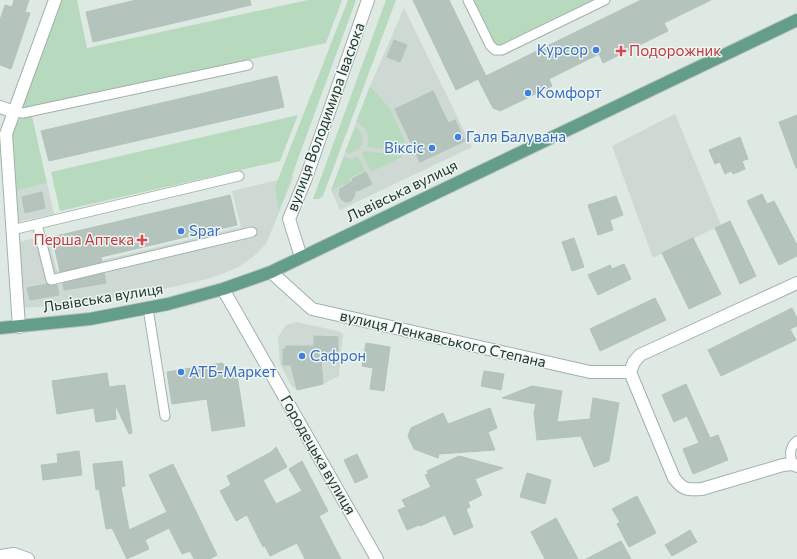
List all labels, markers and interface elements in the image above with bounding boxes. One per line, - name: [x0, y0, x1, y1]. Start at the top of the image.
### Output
- street label: вулиця Володимира Івасюка: [282, 20, 368, 213]
- place label: Курсор: [537, 40, 588, 58]
- place label: Подорожник: [629, 41, 721, 59]
- marker: Курсор: [591, 45, 601, 55]
- marker: Подорожник: [616, 46, 626, 56]
- place label: Комфорт: [536, 83, 602, 101]
- marker: Комфорт: [523, 88, 533, 98]
- place label: Галя Балувана: [466, 127, 566, 145]
- marker: Галя Балувана: [453, 132, 463, 142]
- place label: Віксіс: [384, 138, 424, 156]
- marker: Віксіс: [427, 143, 437, 153]
- street label: Львівська вулиця: [343, 155, 460, 225]
- place label: Spar: [189, 221, 221, 239]
- marker: Spar: [176, 226, 186, 236]
- place label: Перша Аптека: [33, 230, 134, 248]
- marker: Перша Аптека: [137, 235, 147, 245]
- street label: Львівська вулиця: [41, 279, 164, 315]
- street label: вулиця Ленкавського Степана: [338, 306, 548, 371]
- place label: Сафрон: [310, 346, 366, 364]
- marker: Сафрон: [297, 351, 307, 361]
- place label: АТБ-Маркет: [189, 362, 277, 380]
- marker: АТБ-Маркет: [176, 367, 186, 377]
- street label: Городецька вулиця: [277, 392, 360, 517]

